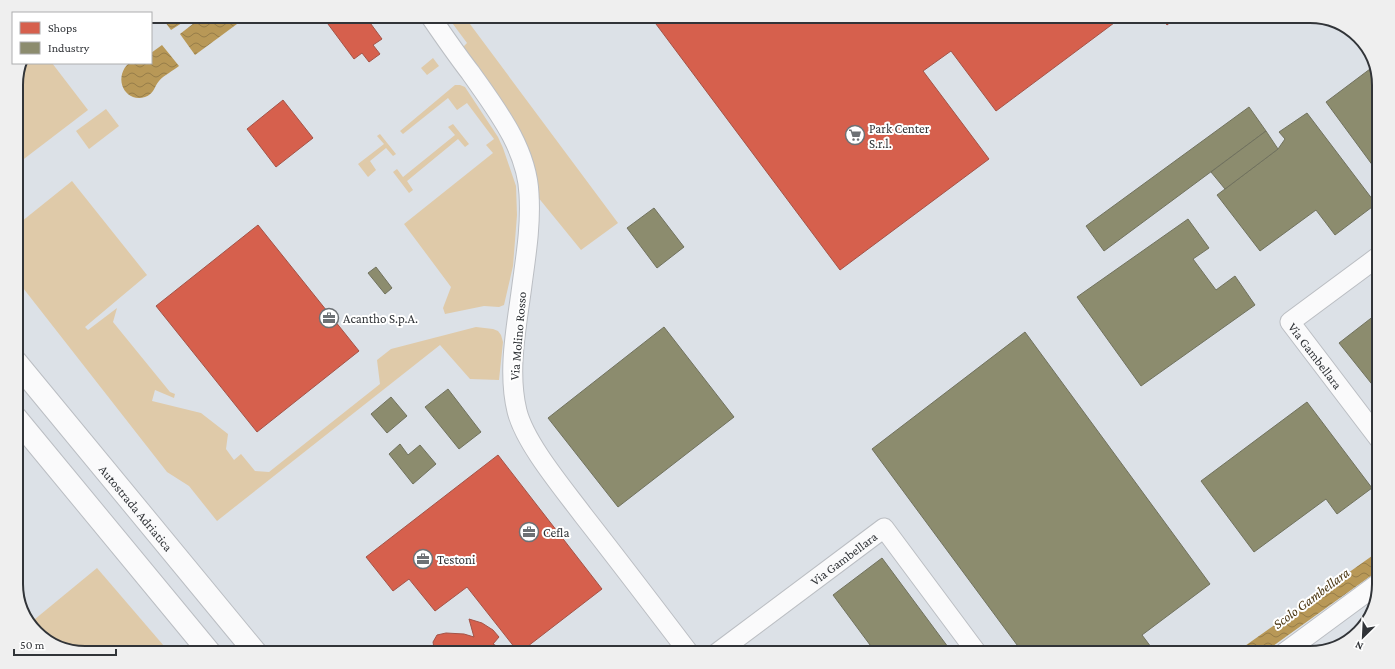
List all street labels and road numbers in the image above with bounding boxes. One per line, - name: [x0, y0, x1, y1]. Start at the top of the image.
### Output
- street label: Via Molino Rosso: [507, 291, 529, 381]
- street label: Via Gambellara: [1286, 319, 1346, 392]
- street label: Autostrada Adriatica: [96, 462, 176, 554]
- street label: Via Gambellara: [807, 528, 880, 588]

